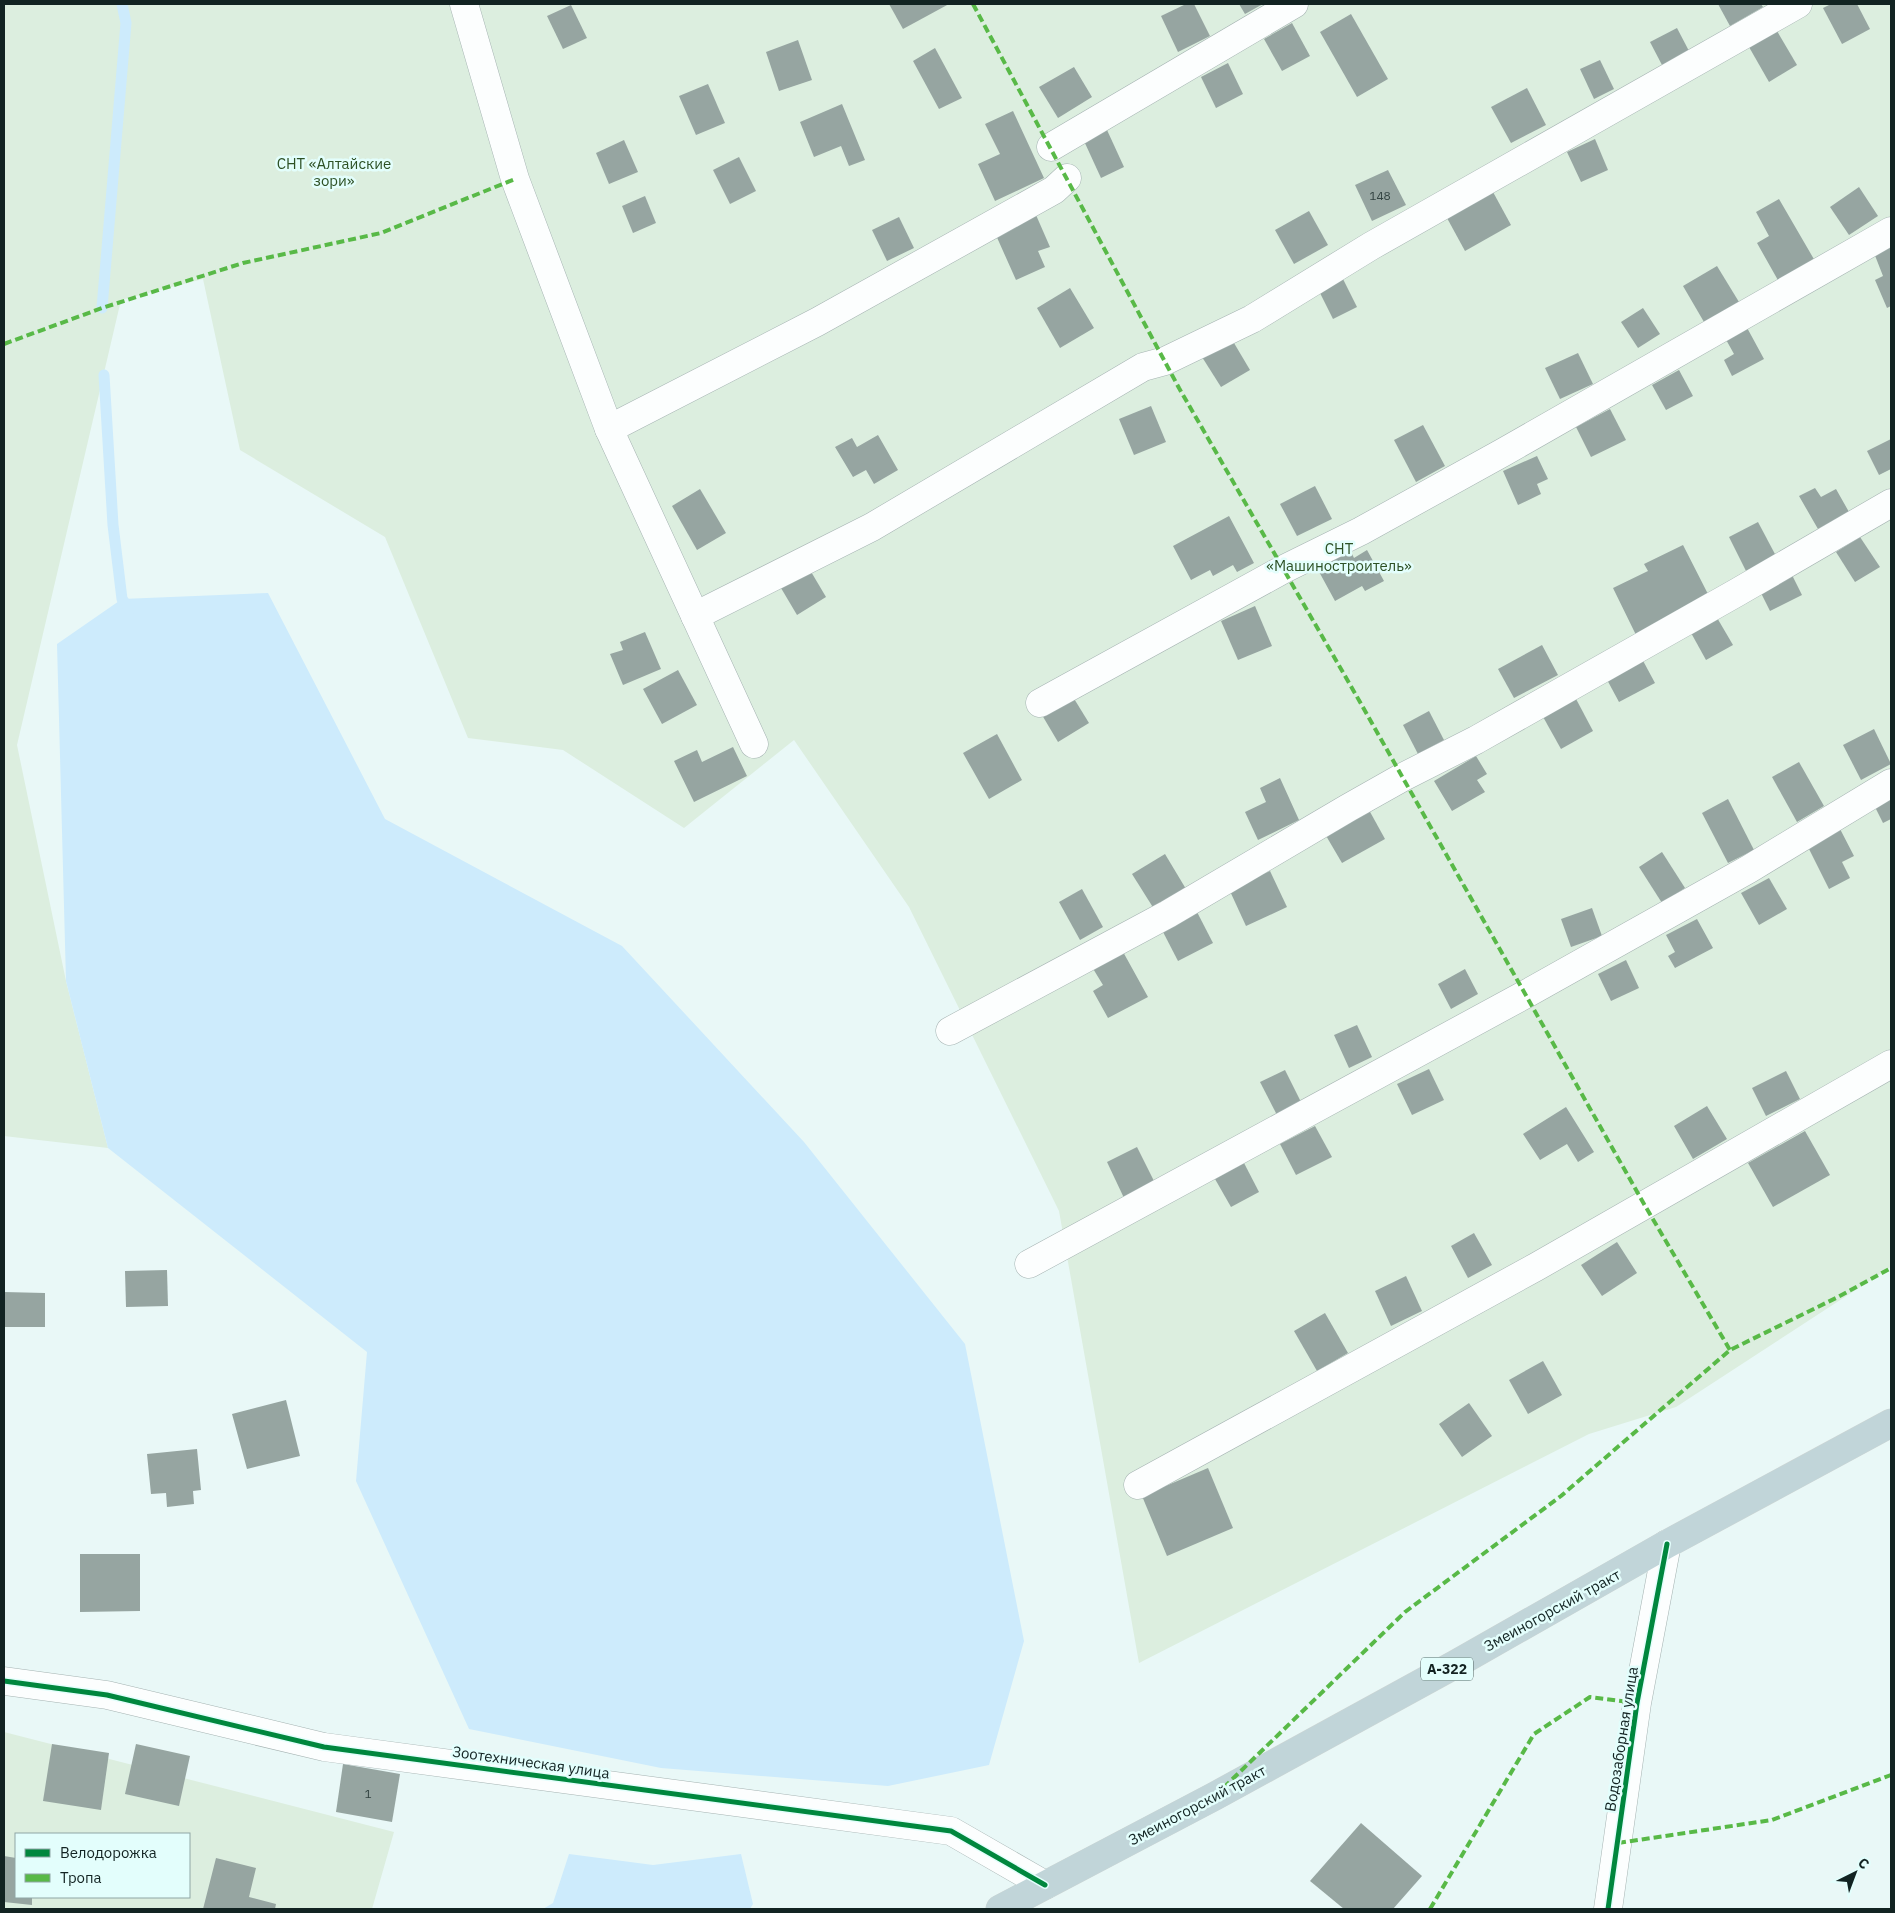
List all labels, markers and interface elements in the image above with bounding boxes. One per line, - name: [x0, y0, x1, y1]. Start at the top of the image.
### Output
- park label: СНТ «Алтайские зори»: [277, 154, 391, 190]
- house number: 148: [1369, 188, 1391, 203]
- park label: СНТ «Машиностроитель»: [1266, 539, 1412, 575]
- street label: Змеиногорский тракт: [1480, 1565, 1624, 1655]
- road number: А-322: [1421, 1658, 1473, 1680]
- street label: Водозаборная улица: [1600, 1665, 1642, 1813]
- street label: Зоотехническая улица: [451, 1742, 611, 1782]
- street label: Змеиногорский тракт: [1125, 1761, 1269, 1849]
- house number: 1: [364, 1786, 372, 1801]
- legend: [15, 1833, 190, 1898]
- text: Велодорожка: [60, 1843, 157, 1862]
- north arrow: [1830, 1848, 1880, 1898]
- text: С: [1854, 1854, 1873, 1873]
- text: Тропа: [60, 1868, 102, 1887]

